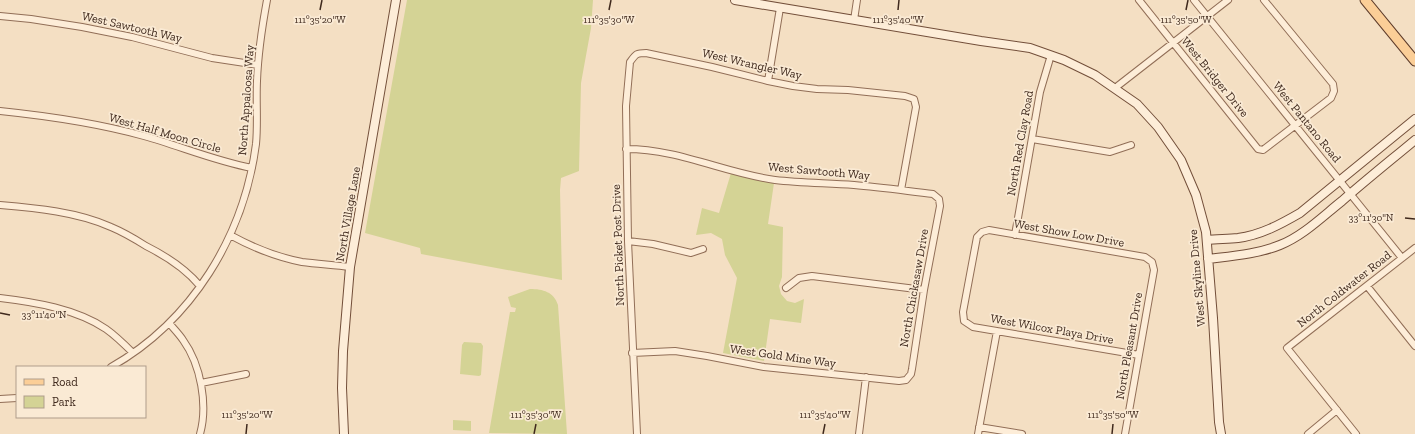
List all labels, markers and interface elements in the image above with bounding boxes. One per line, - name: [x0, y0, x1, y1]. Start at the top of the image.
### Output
- street label: West Sawtooth Way: [81, 9, 184, 46]
- text: 111°35'20"W: [294, 14, 346, 26]
- text: 111°35'30"W: [584, 14, 635, 26]
- text: 111°35'40"W: [872, 14, 924, 26]
- text: 111°35'50"W: [1160, 14, 1212, 26]
- street label: West Bridger Drive: [1178, 34, 1252, 120]
- street label: North Appaloosa Way: [235, 43, 257, 156]
- street label: West Wrangler Way: [701, 46, 804, 82]
- street label: West Pantano Road: [1270, 79, 1344, 166]
- street label: North Red Clay Road: [1004, 89, 1036, 197]
- street label: West Half Moon Circle: [107, 110, 223, 156]
- street label: West Sawtooth Way: [767, 160, 871, 183]
- street label: North Village Lane: [333, 165, 363, 263]
- street label: North Picket Post Drive: [609, 184, 627, 306]
- text: 33°11'30"N: [1349, 212, 1394, 224]
- street label: West Show Low Drive: [1013, 216, 1126, 250]
- street label: North Chickasaw Drive: [897, 228, 931, 348]
- street label: West Skyline Drive: [1186, 229, 1208, 327]
- street label: North Coldwater Road: [1294, 248, 1394, 330]
- street label: North Pleasant Drive: [1113, 291, 1145, 401]
- text: 33°11'40"N: [22, 309, 67, 321]
- street label: West Wilcox Playa Drive: [989, 311, 1115, 347]
- street label: West Gold Mine Way: [729, 342, 838, 370]
- legend: [16, 366, 146, 418]
- text: Road: [52, 375, 78, 389]
- text: Park: [52, 395, 77, 409]
- text: 111°35'20"W: [221, 409, 273, 421]
- text: 111°35'30"W: [511, 409, 562, 421]
- text: 111°35'40"W: [799, 409, 851, 421]
- text: 111°35'50"W: [1087, 409, 1139, 421]

